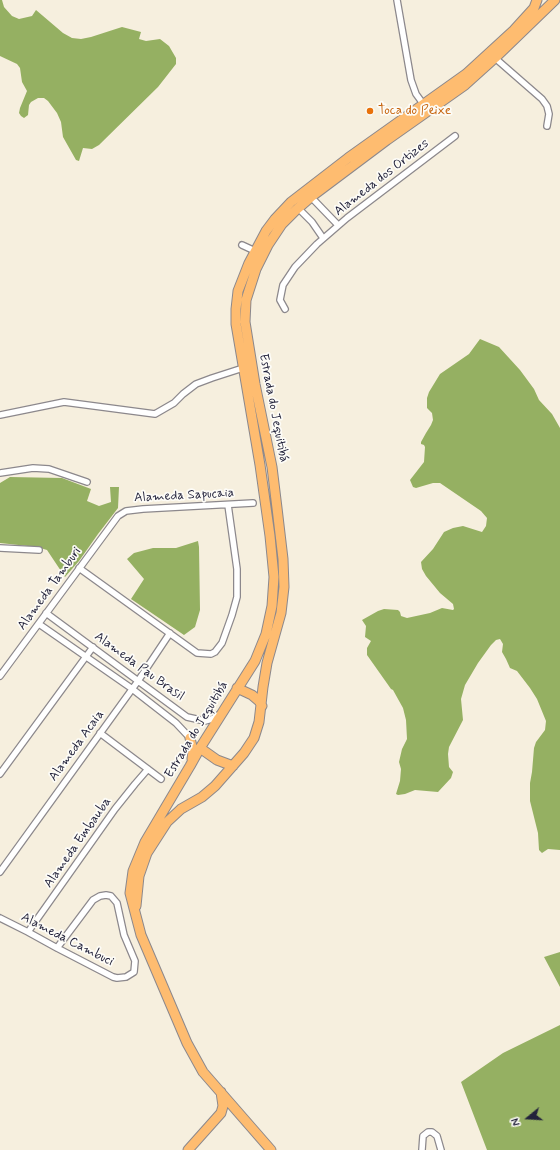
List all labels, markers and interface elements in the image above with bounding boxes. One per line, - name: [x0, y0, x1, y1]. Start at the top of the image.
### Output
- place label: Toca do Peixe: [378, 103, 451, 119]
- marker: Toca do Peixe: [365, 106, 375, 116]
- street label: Alameda dos Ortizes: [332, 136, 432, 220]
- street label: Estrada do Jequitibá: [255, 353, 291, 463]
- street label: Alameda Sapucaia: [134, 486, 234, 506]
- street label: Alameda Tamburi: [15, 545, 85, 633]
- street label: Alameda Pau Brasil: [91, 629, 187, 705]
- street label: Estrada do Jequitibá: [162, 679, 232, 781]
- street label: Alameda Acaia: [46, 708, 108, 784]
- street label: Alameda Embauba: [41, 795, 115, 891]
- street label: Alameda Cambuci: [18, 910, 116, 970]
- north arrow: [508, 1098, 548, 1138]
- text: N: [509, 1116, 524, 1127]

